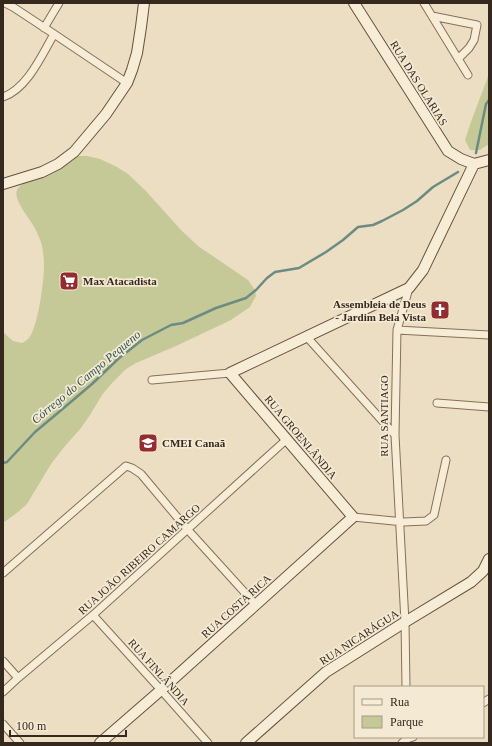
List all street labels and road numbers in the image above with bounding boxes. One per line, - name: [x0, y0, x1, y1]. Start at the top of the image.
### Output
- street label: RUA DAS OLARIAS: [388, 38, 450, 128]
- street label: RUA SANTIAGO: [378, 375, 390, 457]
- street label: RUA GROENLÂNDIA: [263, 393, 340, 481]
- street label: RUA JOÃO RIBEIRO CAMARGO: [76, 501, 202, 617]
- street label: RUA COSTA RICA: [199, 572, 273, 640]
- street label: RUA NICARÁGUA: [317, 607, 401, 667]
- street label: RUA FINLÂNDIA: [126, 636, 192, 708]

